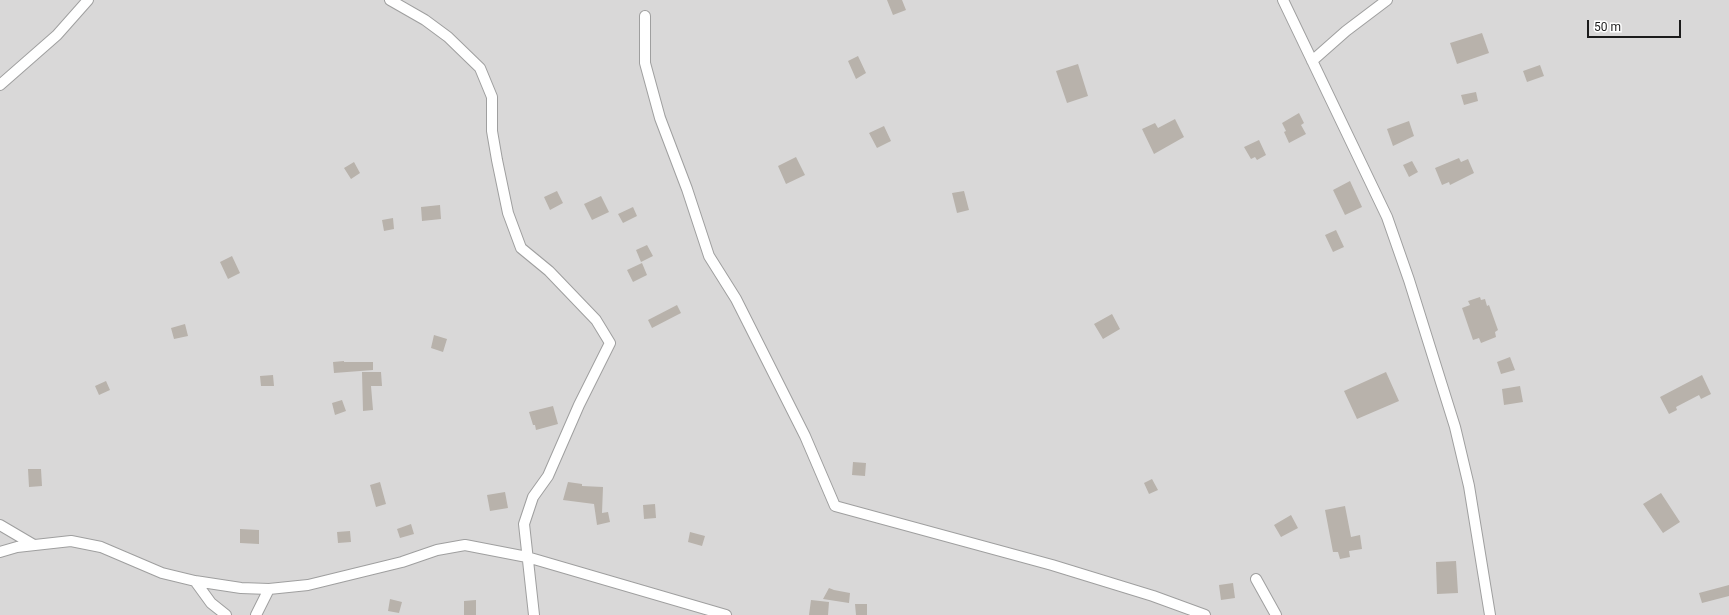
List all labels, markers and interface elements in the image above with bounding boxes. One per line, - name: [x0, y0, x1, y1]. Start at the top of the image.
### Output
- scale bar: [1589, 12, 1683, 38]
- text: 50 m: [1594, 20, 1621, 34]

